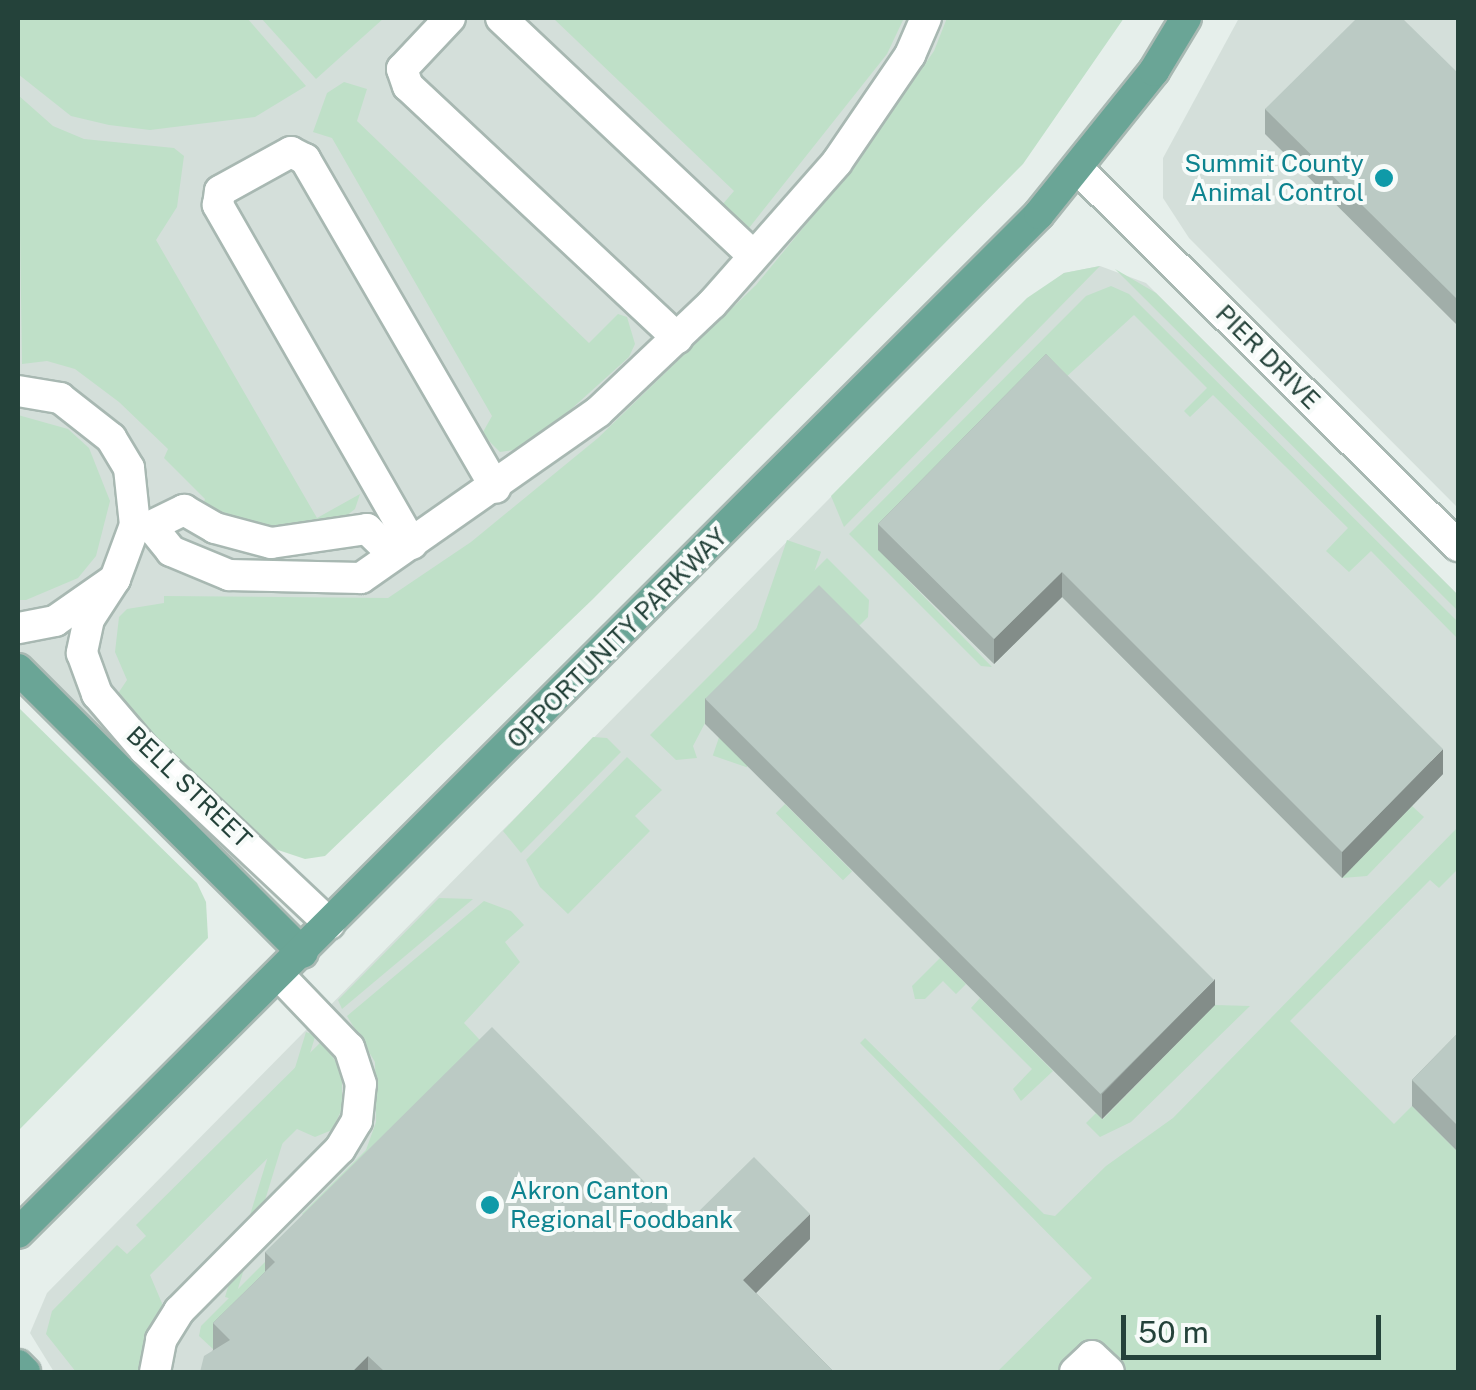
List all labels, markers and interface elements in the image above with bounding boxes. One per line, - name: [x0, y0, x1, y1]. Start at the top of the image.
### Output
- place label: Summit County Animal Control: [1184, 149, 1364, 208]
- marker: Summit County Animal Control: [1373, 167, 1395, 189]
- street label: PIER DRIVE: [1210, 299, 1326, 415]
- street label: OPPORTUNITY PARKWAY: [501, 522, 733, 754]
- street label: BELL STREET: [120, 720, 258, 854]
- place label: Akron Canton Regional Foodbank: [510, 1176, 733, 1235]
- marker: Akron Canton Regional Foodbank: [479, 1194, 501, 1216]
- scale bar: [1126, 1295, 1386, 1357]
- text: 50 m: [1138, 1314, 1209, 1350]

